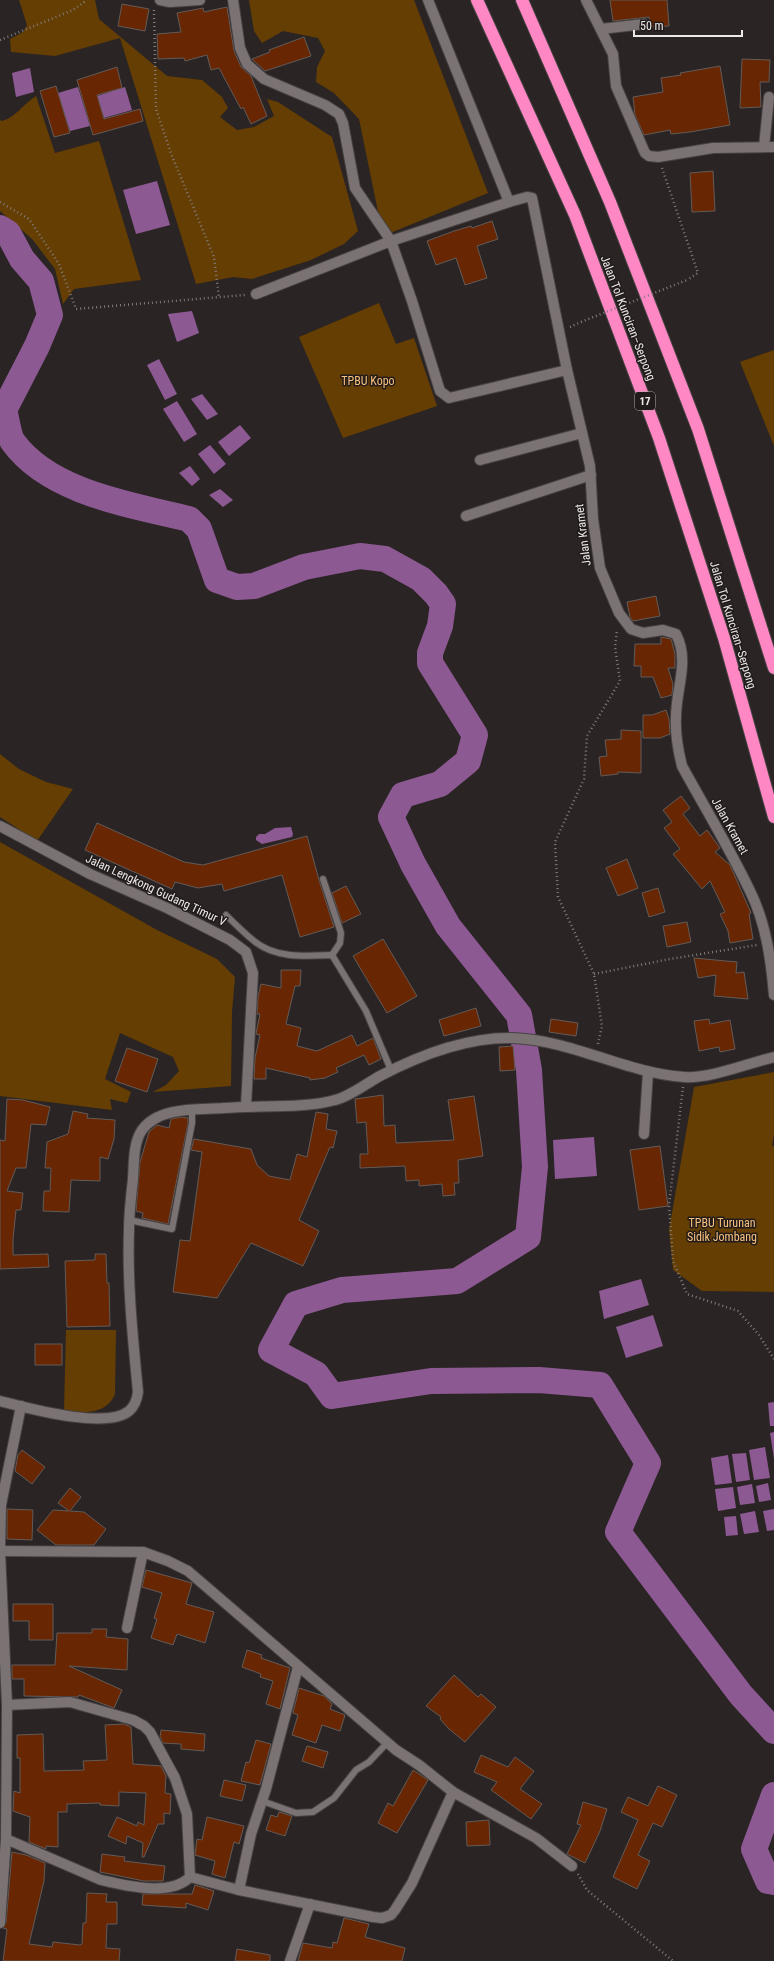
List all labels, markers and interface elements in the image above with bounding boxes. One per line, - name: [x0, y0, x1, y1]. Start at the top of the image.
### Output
- scale bar: [634, 12, 742, 38]
- text: 50 m: [640, 19, 664, 33]
- street label: Jalan Tol Kunciran–Serpong: [598, 253, 658, 383]
- park label: TPBU Kopo: [341, 374, 395, 388]
- road number: 17: [635, 392, 655, 410]
- street label: Jalan Kramet: [572, 503, 594, 567]
- street label: Jalan Tol Kunciran–Serpong: [707, 559, 759, 691]
- street label: Jalan Kramet: [709, 795, 751, 857]
- street label: Jalan Lengkong Gudang Timur V: [84, 851, 229, 929]
- park label: TPBU Turunan Sidik Jombang: [687, 1216, 757, 1244]

